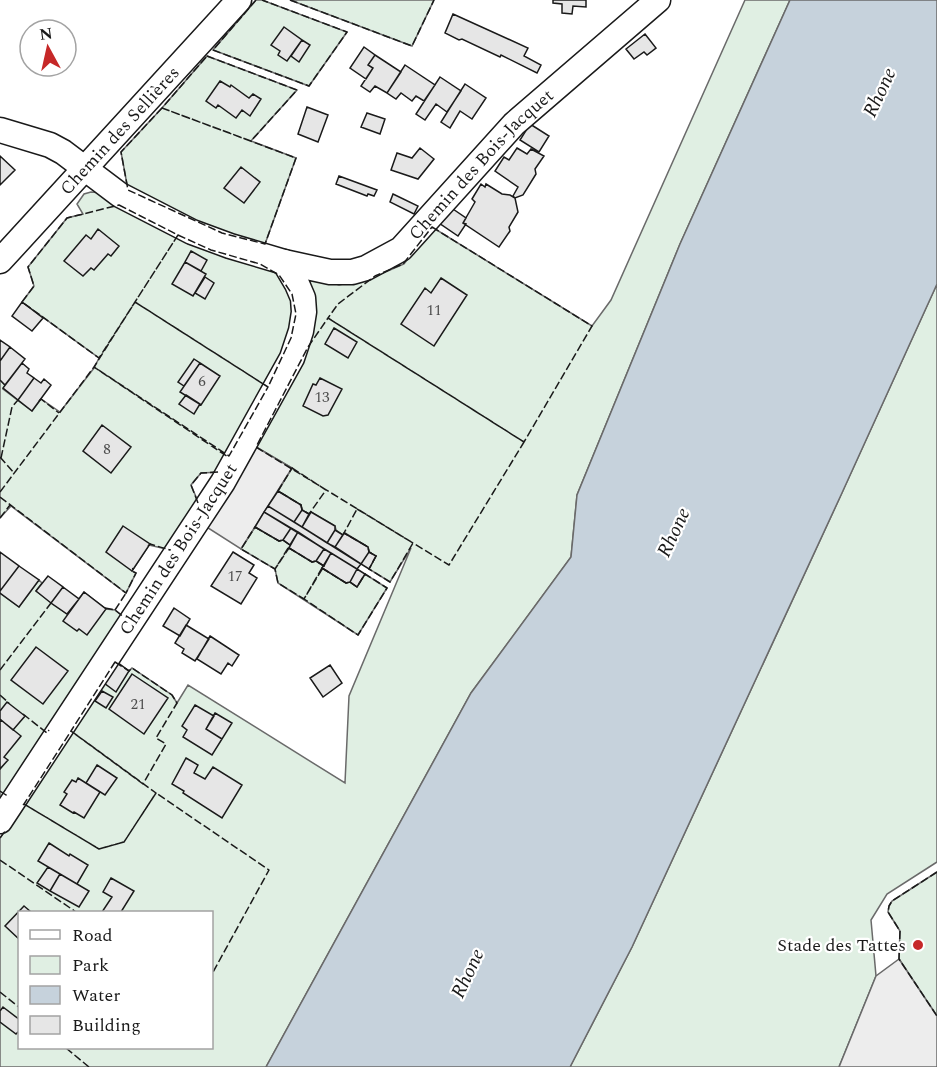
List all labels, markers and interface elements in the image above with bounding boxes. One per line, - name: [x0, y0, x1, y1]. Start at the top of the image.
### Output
- north arrow: [18, 18, 78, 78]
- text: N: [38, 21, 54, 47]
- street label: Chemin des Sellières: [54, 60, 186, 201]
- water label: Rhone: [855, 62, 905, 122]
- street label: Chemin des Bois-Jacquet: [402, 83, 560, 246]
- house number: 11: [426, 299, 442, 322]
- house number: 6: [198, 370, 206, 393]
- house number: 13: [314, 386, 330, 409]
- house number: 8: [103, 438, 111, 461]
- street label: Chemin des Bois-Jacquet: [113, 458, 244, 641]
- water label: Rhone: [649, 502, 699, 562]
- house number: 17: [227, 565, 243, 588]
- house number: 21: [130, 693, 146, 716]
- legend: [18, 911, 213, 1049]
- text: Road: [72, 922, 113, 949]
- place label: Stade des Tattes: [777, 932, 906, 959]
- marker: Stade des Tattes: [911, 938, 925, 952]
- water label: Rhone: [443, 943, 493, 1003]
- text: Park: [72, 952, 109, 979]
- text: Water: [72, 982, 120, 1009]
- text: Building: [72, 1012, 141, 1039]

